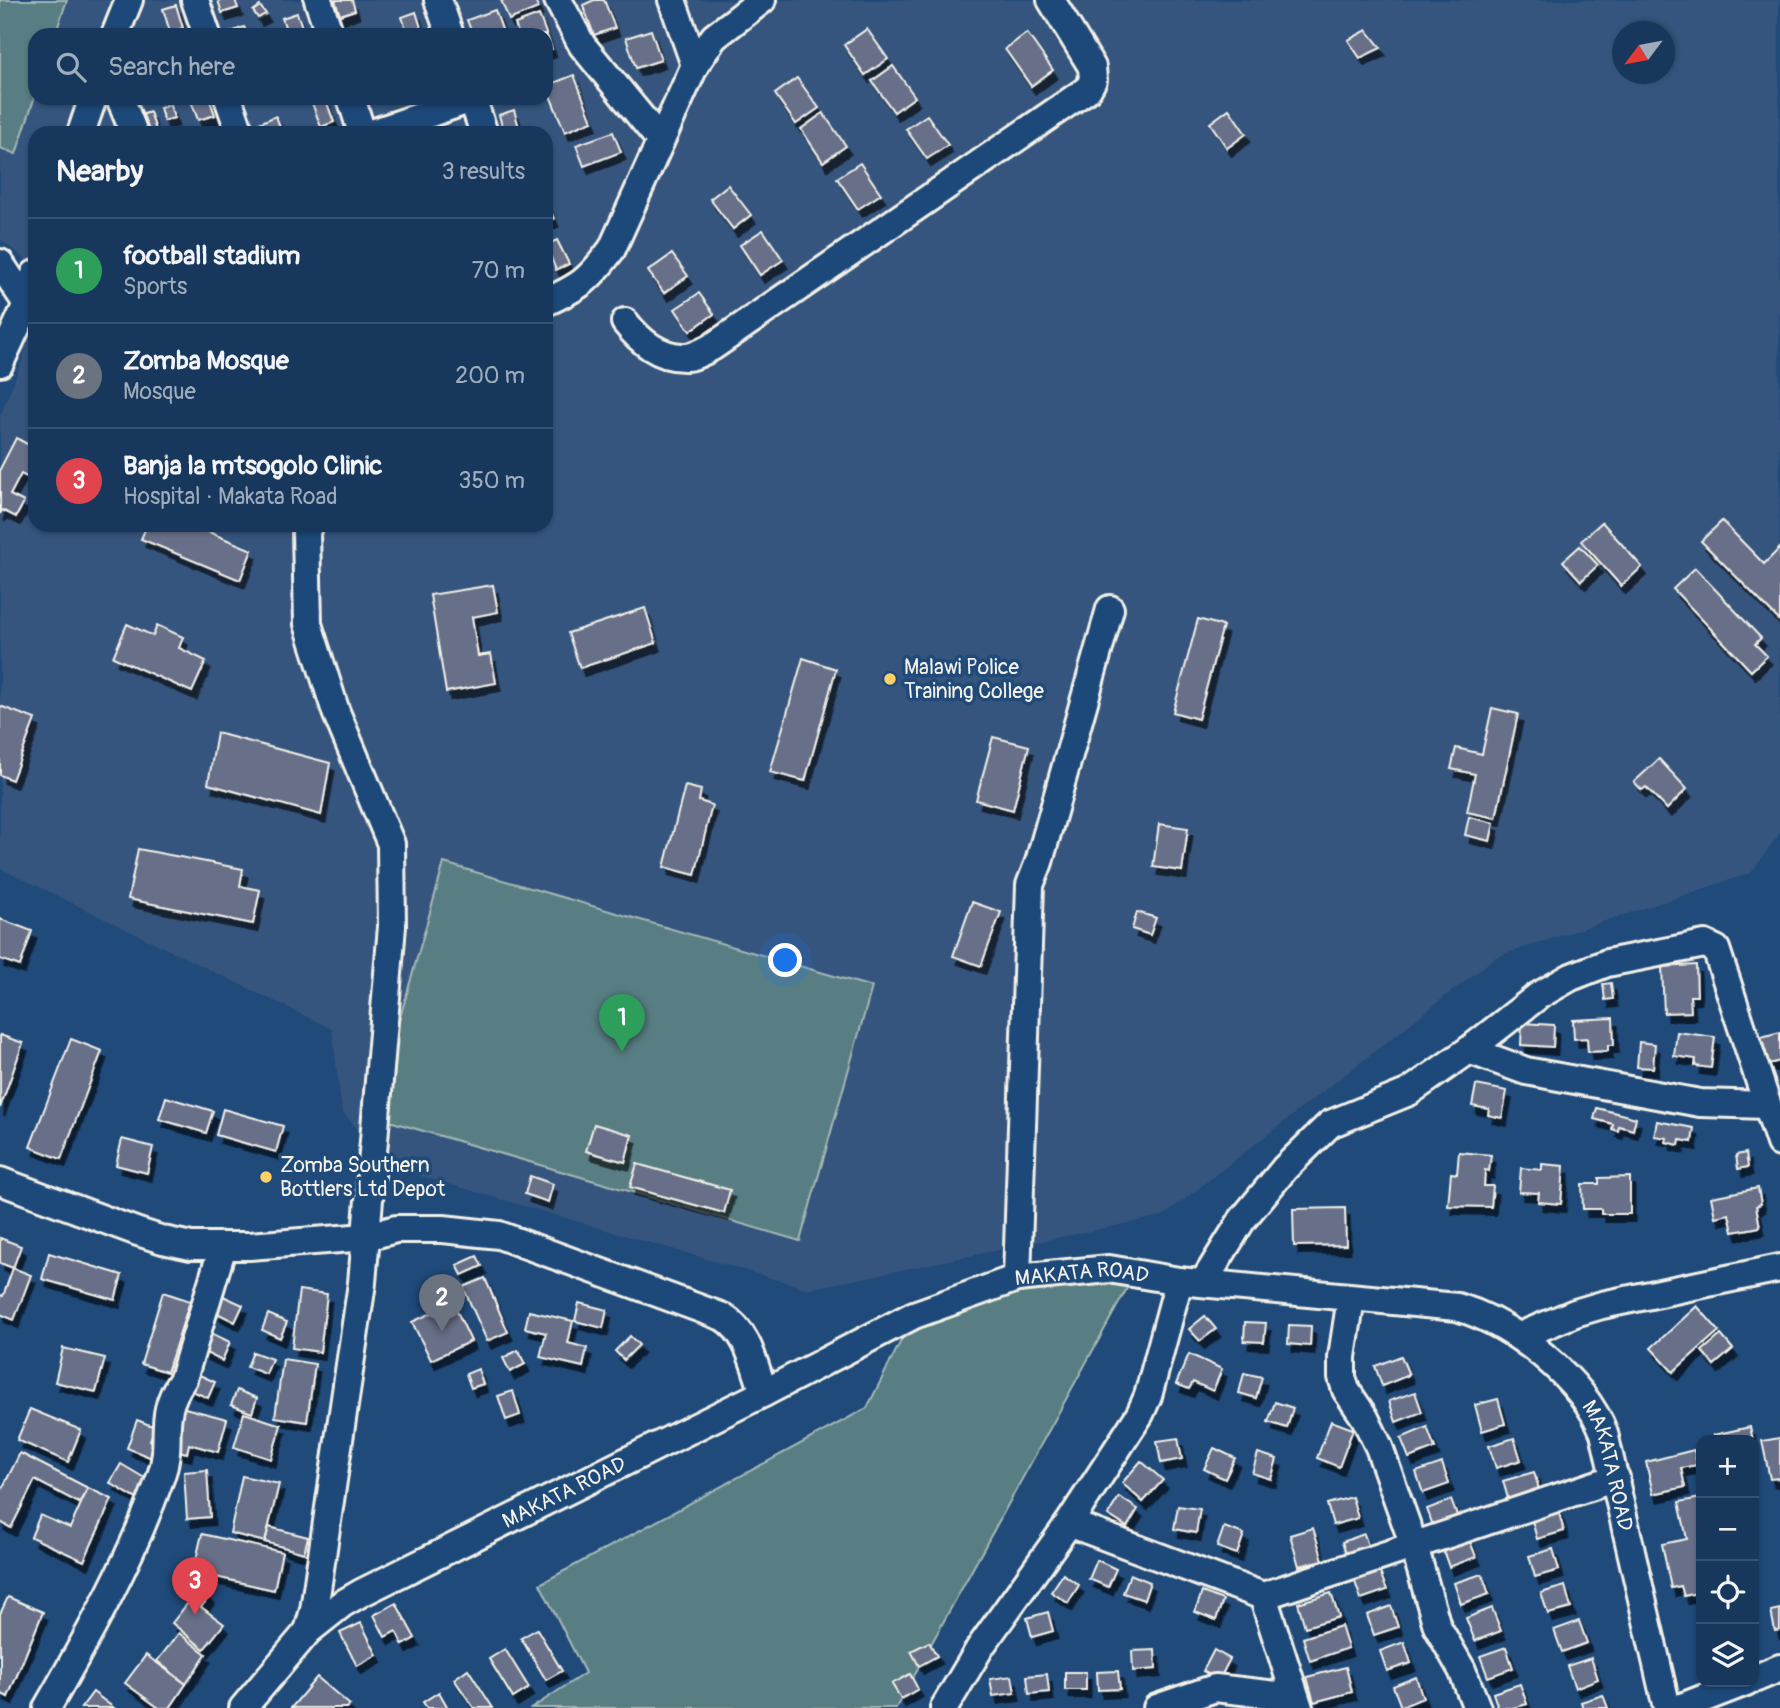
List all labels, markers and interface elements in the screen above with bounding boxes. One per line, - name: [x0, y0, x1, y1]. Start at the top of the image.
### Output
- north arrow: [1612, 21, 1675, 84]
- search box: [28, 28, 553, 105]
- icon: search: [52, 48, 90, 86]
- text: Search here: [108, 51, 235, 83]
- text: Nearby: [56, 153, 143, 190]
- text: 3 results: [442, 157, 525, 186]
- text: football stadium: [123, 240, 300, 272]
- text: 1: [75, 256, 84, 285]
- text: 70 m: [472, 256, 525, 285]
- text: Sports: [123, 272, 187, 301]
- text: Zomba Mosque: [123, 345, 289, 377]
- text: 2: [73, 361, 85, 390]
- text: 200 m: [455, 361, 525, 390]
- text: Mosque: [123, 377, 196, 406]
- text: Banja la mtsogolo Clinic: [123, 450, 383, 482]
- text: 3: [73, 466, 85, 495]
- text: 350 m: [459, 466, 525, 495]
- text: Hospital · Makata Road: [123, 482, 337, 511]
- place label: Malawi Police Training College: [904, 654, 1044, 705]
- marker: Malawi Police Training College: [882, 671, 898, 687]
- your location: [768, 943, 802, 977]
- pin: 1: [599, 994, 645, 1052]
- place label: Zomba Southern Bottlers Ltd Depot: [280, 1152, 446, 1203]
- marker: Zomba Southern Bottlers Ltd Depot: [258, 1169, 274, 1185]
- street label: MAKATA ROAD: [1013, 1256, 1151, 1292]
- pin: 2: [419, 1274, 465, 1332]
- street label: MAKATA ROAD: [1576, 1395, 1639, 1533]
- map controls: [1696, 1435, 1759, 1687]
- button: +: [1696, 1435, 1759, 1498]
- street label: MAKATA ROAD: [498, 1450, 630, 1534]
- button: −: [1696, 1498, 1759, 1561]
- pin: 3: [172, 1557, 218, 1615]
- button: locate: [1696, 1561, 1759, 1624]
- button: layers: [1696, 1624, 1759, 1687]

